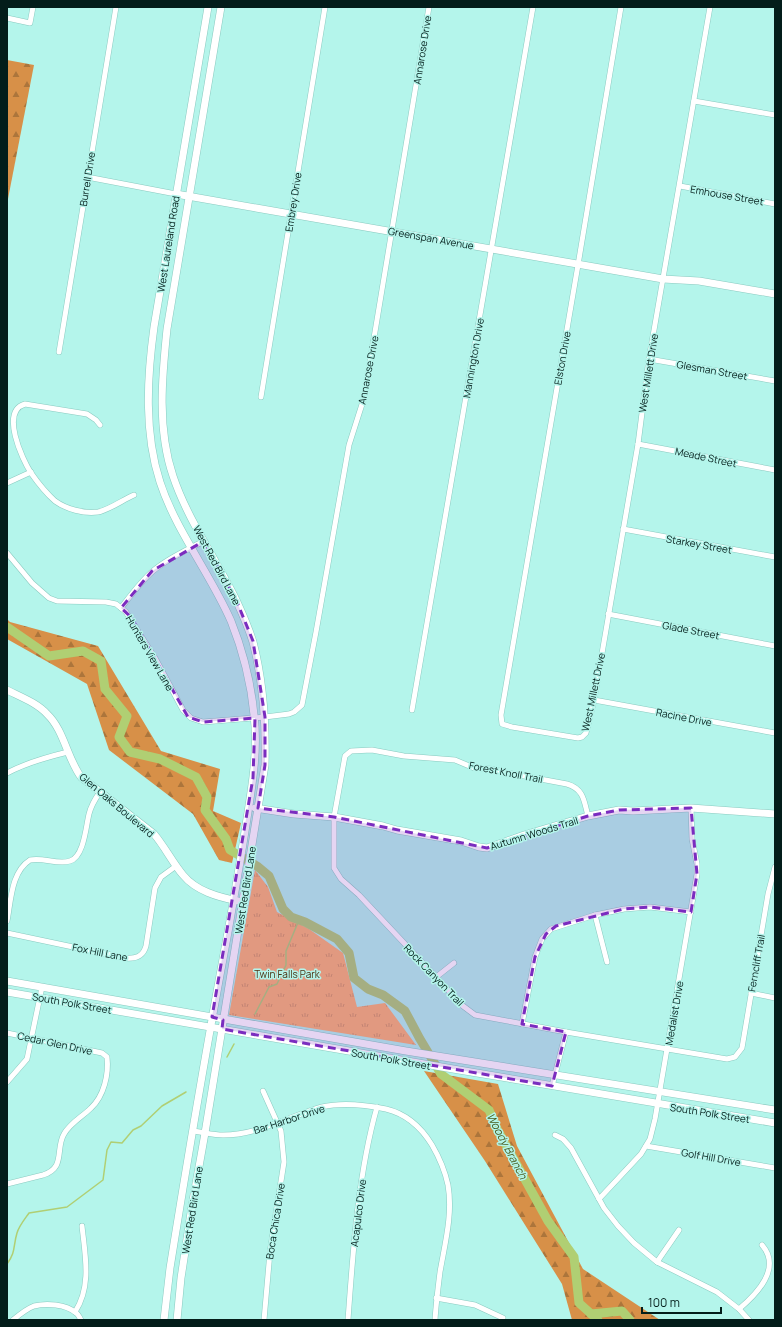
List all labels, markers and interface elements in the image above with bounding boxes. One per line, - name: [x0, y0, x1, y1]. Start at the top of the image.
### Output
- street label: Annarose Drive: [410, 14, 434, 85]
- street label: Burrell Drive: [76, 151, 98, 207]
- street label: Embrey Drive: [281, 171, 305, 233]
- street label: Emhouse Street: [689, 182, 765, 208]
- street label: West Laureland Road: [153, 195, 183, 293]
- street label: Greenspan Avenue: [387, 224, 475, 252]
- street label: Mannington Drive: [459, 317, 487, 399]
- street label: Elston Drive: [550, 330, 574, 386]
- street label: West Millett Drive: [635, 332, 661, 414]
- street label: Annarose Drive: [354, 334, 382, 406]
- street label: Glesman Street: [675, 357, 749, 383]
- street label: Meade Street: [674, 444, 738, 470]
- street label: West Red Bird Lane: [190, 523, 244, 607]
- street label: Starkey Street: [665, 531, 733, 557]
- street label: Hunters View Lane: [123, 613, 177, 693]
- street label: Glade Street: [661, 618, 721, 642]
- street label: West Millett Drive: [578, 651, 608, 733]
- street label: Racine Drive: [655, 705, 713, 729]
- street label: Forest Knoll Trail: [468, 758, 544, 786]
- street label: Glen Oaks Boulevard: [77, 770, 157, 841]
- street label: Autumn Woods Trail: [488, 813, 580, 853]
- street label: West Red Bird Lane: [231, 845, 259, 935]
- street label: Ferncliff Trail: [744, 933, 768, 993]
- street label: Fox Hill Lane: [71, 940, 129, 964]
- street label: Rock Canyon Trail: [401, 941, 467, 1009]
- park label: Twin Falls Park: [254, 967, 321, 981]
- street label: Medalist Drive: [661, 980, 687, 1046]
- street label: South Polk Street: [31, 989, 113, 1017]
- street label: Cedar Glen Drive: [16, 1028, 94, 1058]
- street label: South Polk Street: [350, 1045, 432, 1073]
- street label: South Polk Street: [669, 1100, 751, 1126]
- street label: Bar Harbor Drive: [252, 1101, 327, 1137]
- water label: Woody Branch: [484, 1110, 531, 1182]
- street label: Golf Hill Drive: [680, 1145, 742, 1169]
- street label: West Red Bird Lane: [178, 1165, 206, 1255]
- street label: Acapulco Drive: [347, 1178, 369, 1248]
- street label: Boca Chica Drive: [262, 1182, 288, 1260]
- scale bar: [642, 1289, 721, 1315]
- text: 100 m: [648, 1294, 680, 1311]

